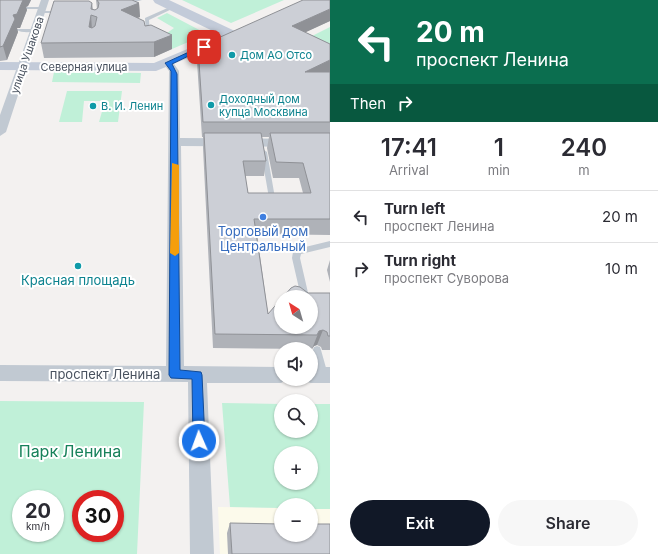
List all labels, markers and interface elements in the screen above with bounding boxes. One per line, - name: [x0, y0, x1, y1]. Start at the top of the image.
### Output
- street label: улица Ушакова: [7, 15, 47, 95]
- text: 20 m: [416, 15, 485, 49]
- icon: left: [350, 16, 402, 68]
- pin: [187, 30, 221, 64]
- icon: arrive: [193, 36, 215, 58]
- place label: Дом АО Отсо: [240, 48, 313, 62]
- text: проспект Ленина: [416, 49, 569, 70]
- marker: Дом АО Отсо: [227, 50, 237, 60]
- street label: Северная улица: [41, 60, 127, 74]
- place label: Доходный дом купца Москвина: [219, 92, 308, 119]
- icon: right: [394, 92, 416, 114]
- text: Then: [350, 94, 386, 113]
- place label: В. И. Ленин: [101, 99, 163, 113]
- marker: Доходный дом купца Москвина: [206, 100, 216, 110]
- marker: В. И. Ленин: [88, 101, 98, 111]
- text: 17:41: [381, 133, 437, 162]
- text: 1: [494, 133, 504, 162]
- text: 240: [561, 133, 607, 162]
- text: Arrival: [389, 162, 429, 178]
- text: min: [488, 162, 510, 178]
- text: m: [578, 162, 590, 178]
- text: Turn left: [384, 199, 445, 218]
- icon: left: [350, 206, 372, 228]
- text: 20 m: [602, 207, 638, 226]
- marker: Торговый дом Центральный: [258, 212, 268, 222]
- text: проспект Ленина: [384, 218, 494, 234]
- place label: Торговый дом Центральный: [218, 223, 308, 254]
- text: Turn right: [384, 251, 456, 270]
- icon: right: [350, 258, 372, 280]
- text: 10 m: [605, 259, 638, 278]
- marker: Красная площадь: [73, 261, 83, 271]
- text: проспект Суворова: [384, 270, 509, 286]
- place label: Красная площадь: [21, 272, 135, 288]
- north arrow: [274, 290, 318, 334]
- map controls: [274, 290, 318, 542]
- button: sound: [274, 342, 318, 386]
- street label: проспект Ленина: [50, 366, 160, 382]
- button: search: [274, 394, 318, 438]
- position arrow: [178, 420, 220, 462]
- park label: Парк Ленина: [19, 441, 121, 461]
- button: +: [274, 446, 318, 490]
- speed limit sign: 30: [72, 490, 124, 542]
- button: −: [274, 498, 318, 542]
- text: 20: [25, 499, 51, 523]
- button: Exit: [350, 500, 490, 546]
- button: Share: [498, 500, 638, 546]
- text: km/h: [26, 520, 50, 532]

